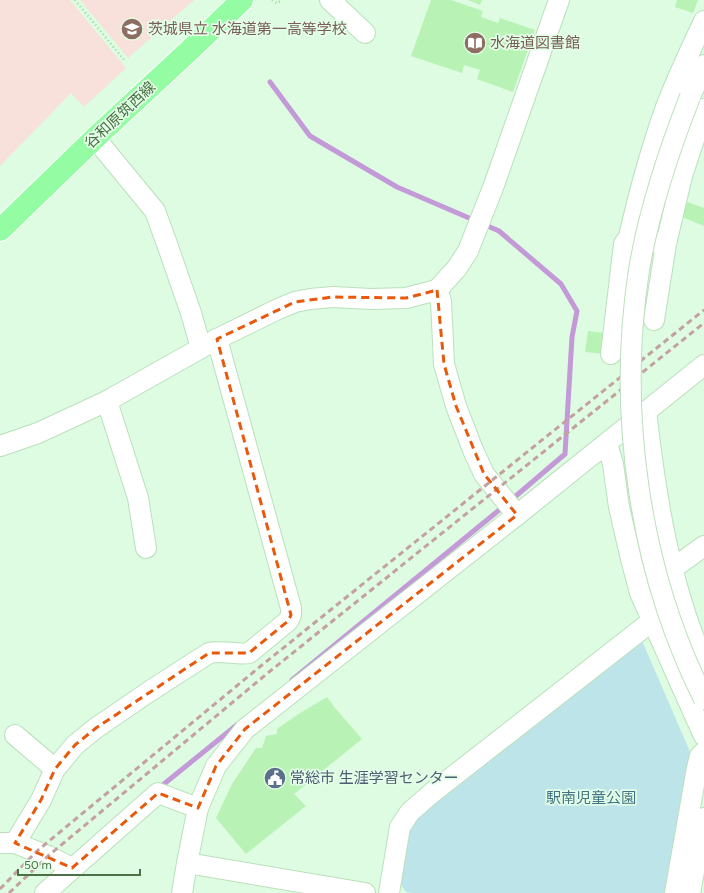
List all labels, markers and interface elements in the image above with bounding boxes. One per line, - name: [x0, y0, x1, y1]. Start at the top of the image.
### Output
- school or university icon: 茨城県立 水海道第一高等学校: [119, 16, 145, 42]
- place label: 茨城県立 水海道第一高等学校: [148, 20, 347, 38]
- library icon: 水海道図書館: [462, 30, 488, 56]
- place label: 水海道図書館: [490, 34, 580, 52]
- street label: 谷和原筑西線: [81, 78, 159, 152]
- public building icon: 常総市 生涯学習センター: [262, 765, 288, 791]
- place label: 常総市 生涯学習センター: [290, 769, 459, 787]
- park label: 駅南児童公園: [546, 789, 636, 807]
- scale bar: [18, 851, 140, 877]
- text: 50 m: [24, 858, 52, 872]

